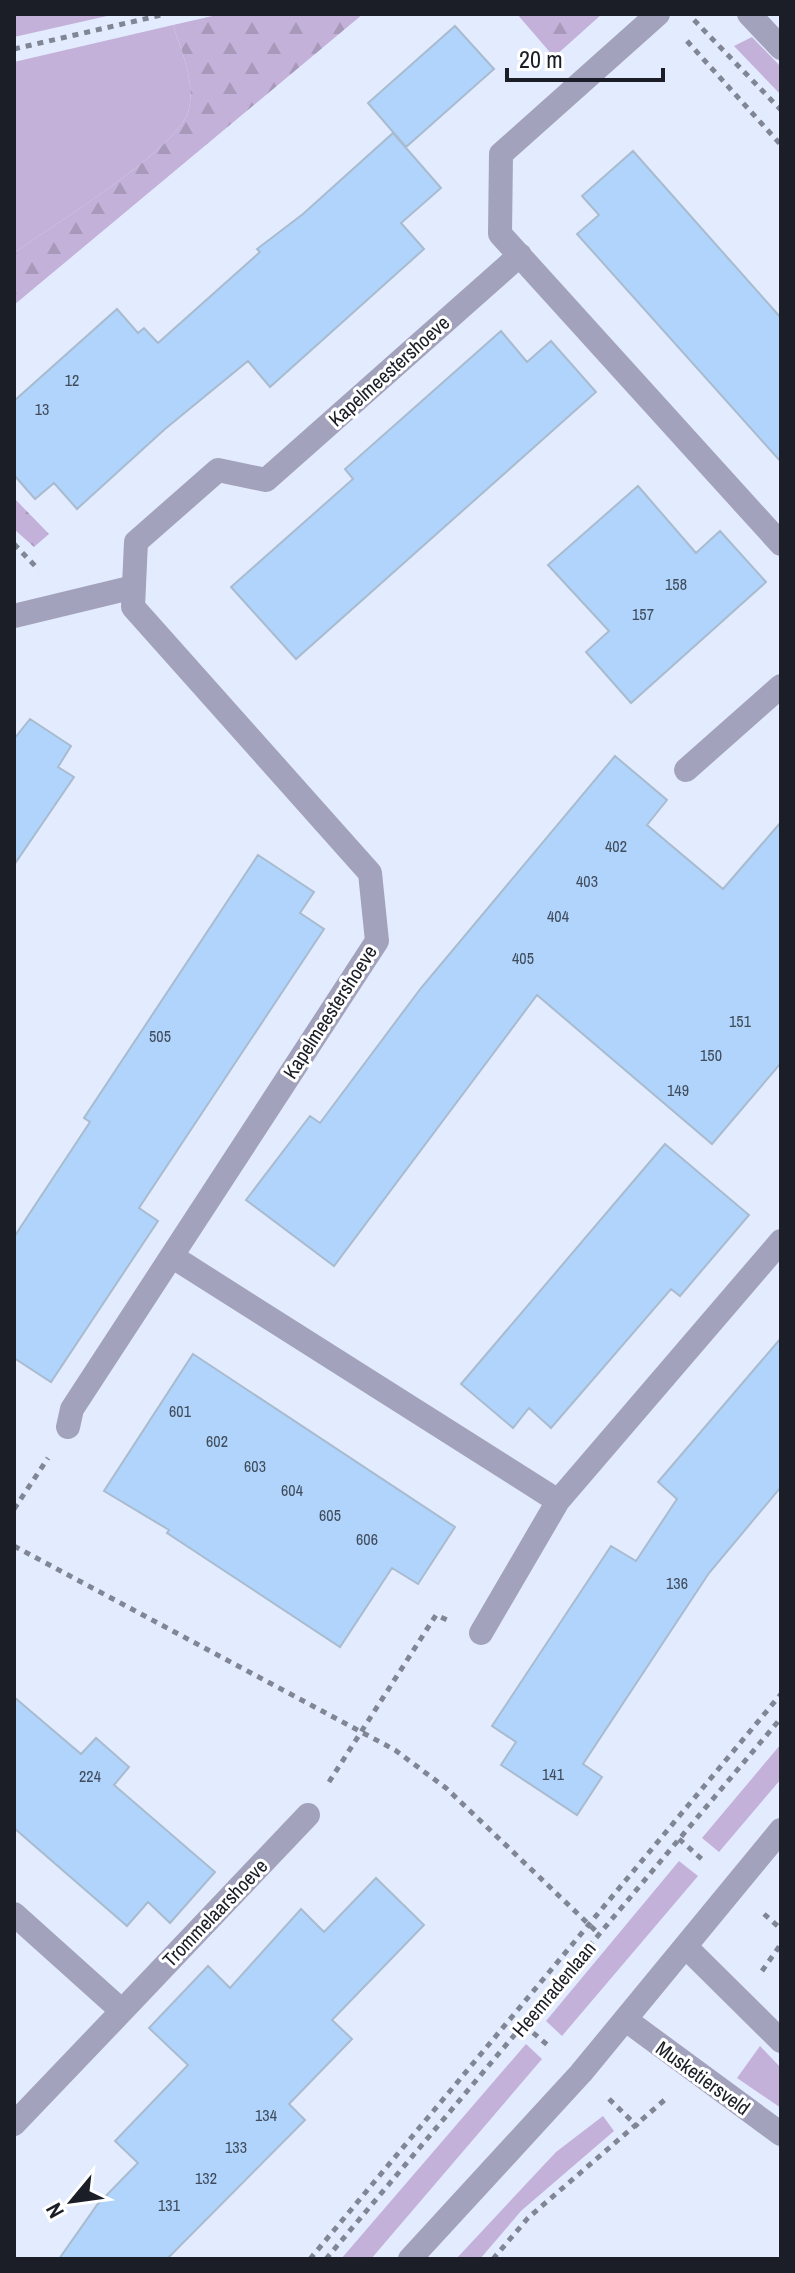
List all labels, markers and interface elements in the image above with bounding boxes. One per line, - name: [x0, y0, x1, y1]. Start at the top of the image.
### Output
- scale bar: [507, 32, 663, 82]
- text: 20 m: [519, 43, 563, 75]
- street label: Kapelmeestershoeve: [322, 309, 455, 432]
- house number: 12: [65, 369, 79, 391]
- house number: 13: [35, 398, 49, 420]
- house number: 158: [665, 573, 687, 595]
- house number: 157: [632, 603, 654, 625]
- house number: 402: [605, 835, 627, 857]
- house number: 403: [576, 870, 598, 892]
- house number: 404: [547, 905, 569, 927]
- street label: Kapelmeestershoeve: [276, 940, 383, 1084]
- house number: 405: [512, 947, 534, 969]
- house number: 151: [729, 1010, 752, 1032]
- house number: 505: [149, 1025, 171, 1047]
- house number: 150: [700, 1044, 722, 1066]
- house number: 149: [667, 1079, 689, 1101]
- house number: 601: [169, 1400, 192, 1422]
- house number: 602: [206, 1430, 228, 1452]
- house number: 603: [244, 1455, 266, 1477]
- house number: 604: [281, 1479, 303, 1501]
- house number: 605: [319, 1504, 341, 1526]
- house number: 606: [356, 1528, 378, 1550]
- house number: 136: [666, 1572, 688, 1594]
- house number: 141: [542, 1763, 565, 1785]
- house number: 224: [79, 1765, 101, 1787]
- street label: Trommelaarshoeve: [156, 1853, 273, 1973]
- street label: Heemradenlaan: [506, 1935, 601, 2042]
- street label: Musketiersveld: [651, 2034, 756, 2121]
- house number: 134: [255, 2104, 277, 2126]
- house number: 133: [225, 2136, 247, 2158]
- north arrow: [32, 2161, 112, 2241]
- house number: 132: [195, 2167, 217, 2189]
- house number: 131: [158, 2194, 181, 2216]
- text: N: [38, 2198, 71, 2224]

